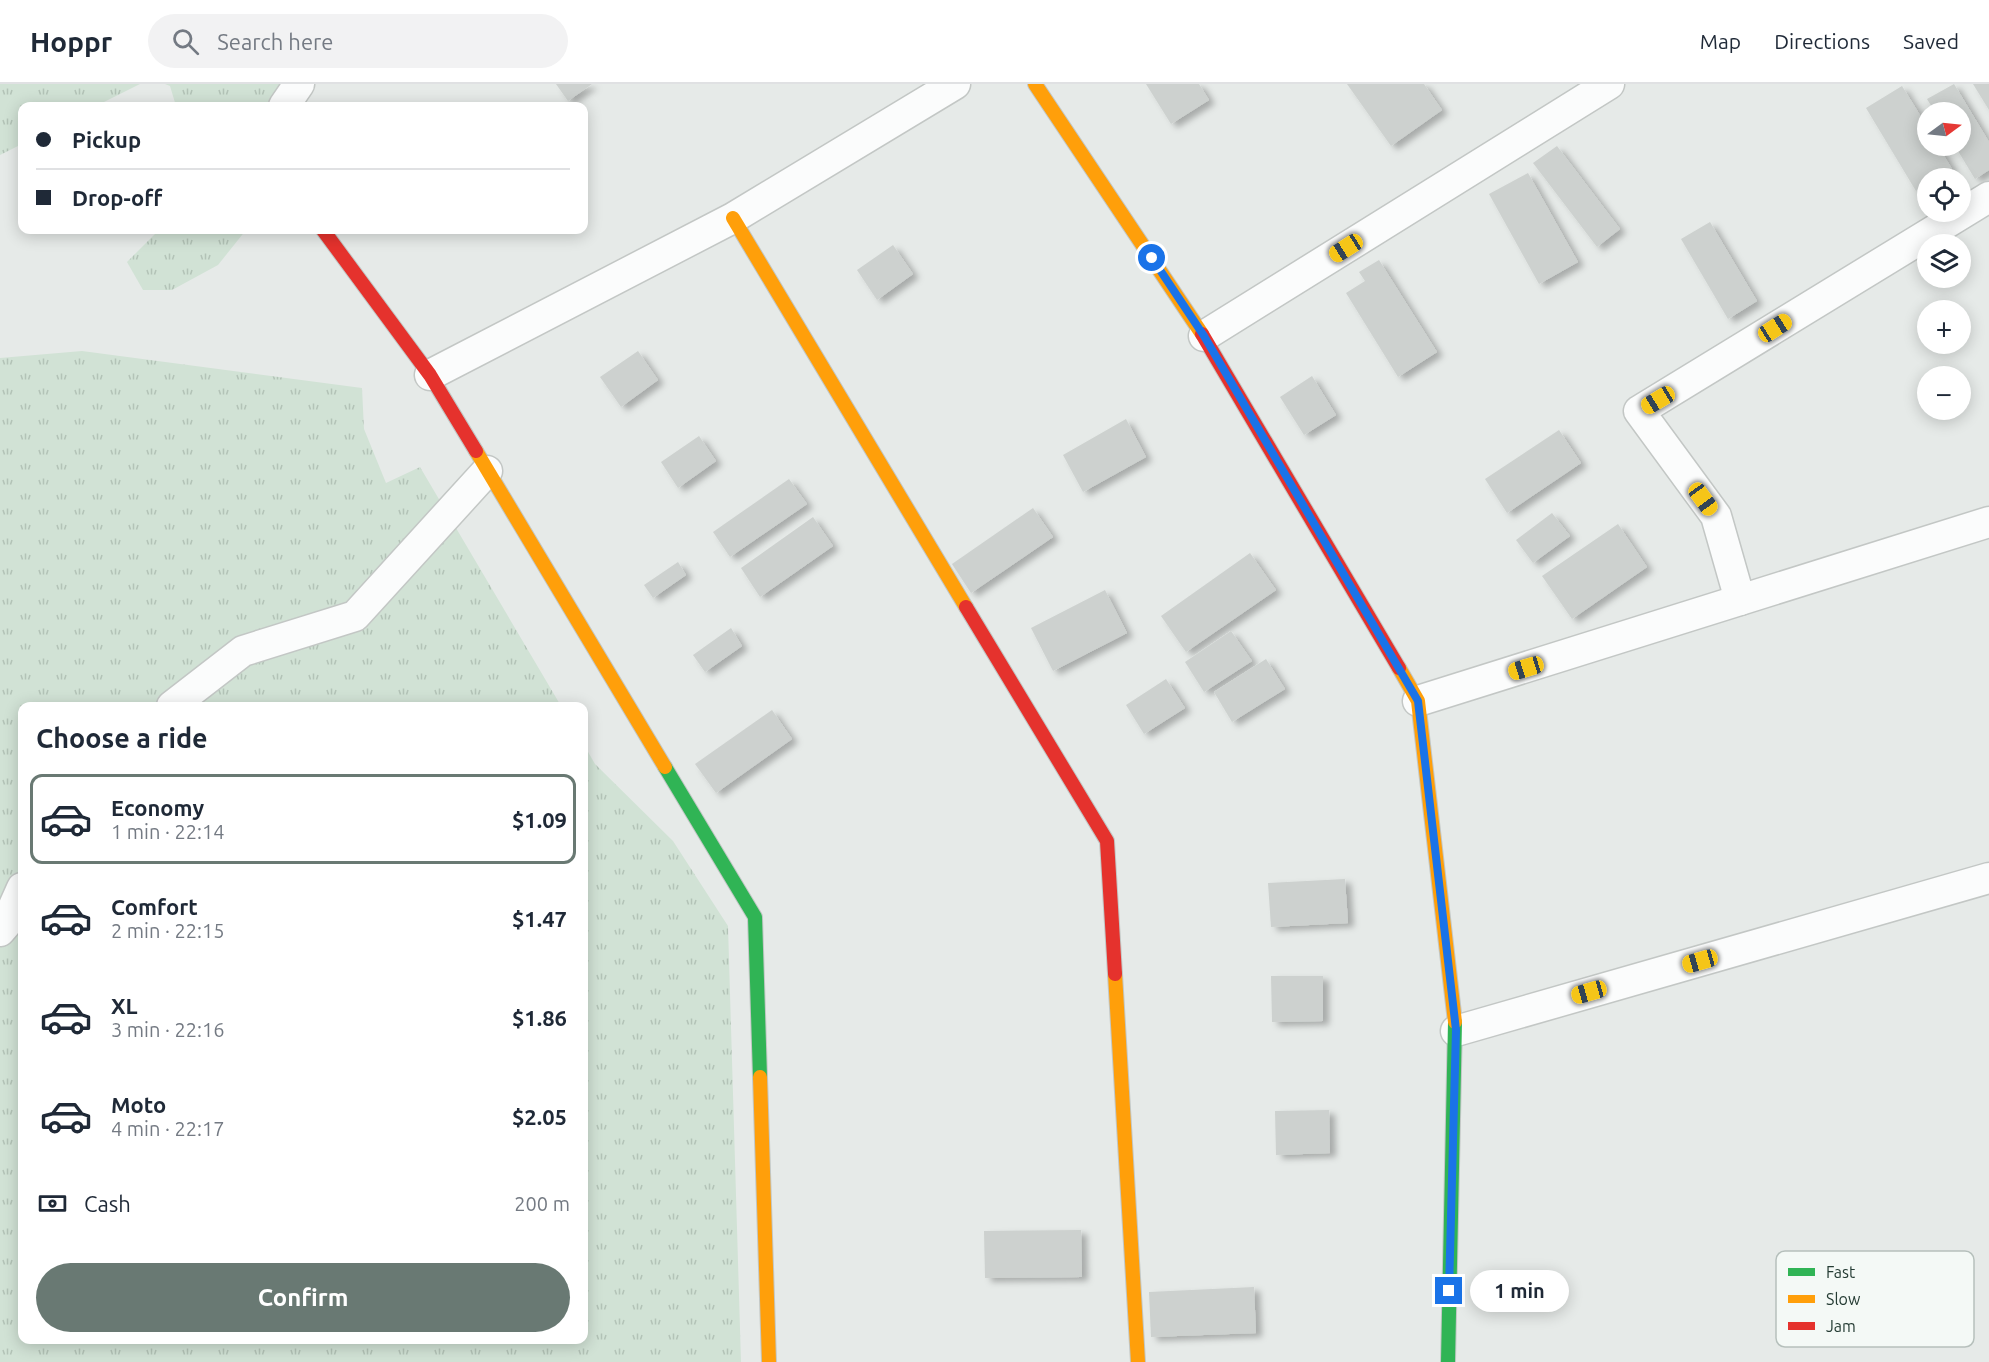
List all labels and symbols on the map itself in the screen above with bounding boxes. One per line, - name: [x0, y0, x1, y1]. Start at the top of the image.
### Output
- north arrow: [1917, 102, 1971, 156]
- car: [1326, 231, 1366, 265]
- route start: [1138, 244, 1165, 271]
- car: [1755, 311, 1795, 345]
- car: [1638, 383, 1678, 417]
- car: [1685, 479, 1721, 519]
- car: [1506, 654, 1546, 682]
- car: [1680, 947, 1720, 975]
- car: [1569, 978, 1609, 1006]
- legend: [1776, 1251, 1974, 1347]
- text: Fast: [1826, 1263, 1856, 1281]
- callout: 1 min: [1470, 1270, 1569, 1312]
- route end: [1435, 1277, 1462, 1304]
- text: Slow: [1826, 1290, 1861, 1308]
- text: Jam: [1826, 1317, 1856, 1335]

